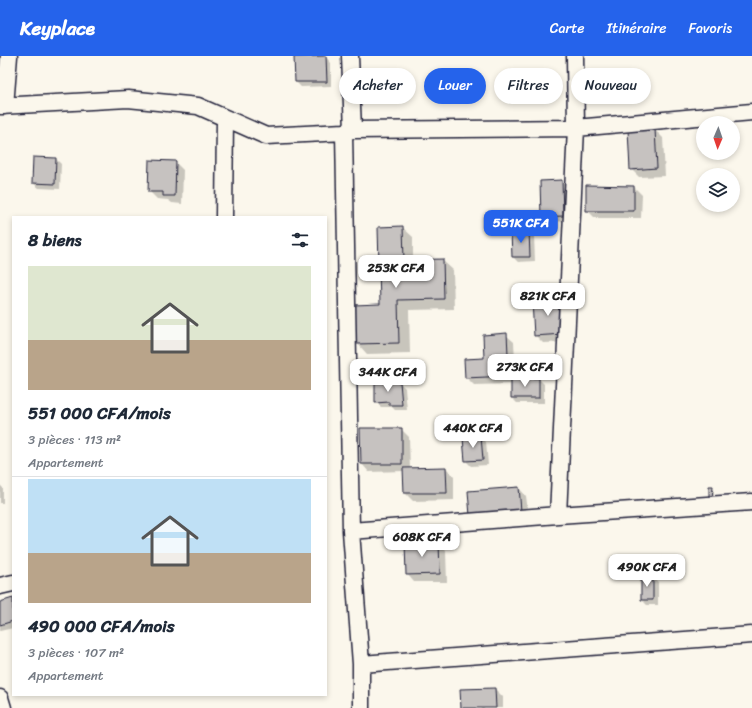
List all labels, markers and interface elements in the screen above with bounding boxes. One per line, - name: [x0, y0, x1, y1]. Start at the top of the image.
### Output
- text: Keyplace: [20, 12, 95, 45]
- text: Carte: [550, 16, 585, 41]
- text: Itinéraire: [607, 16, 666, 41]
- text: Favoris: [688, 16, 732, 41]
- chip: Acheter: [339, 68, 416, 104]
- chip: Louer: [424, 68, 486, 104]
- chip: Filtres: [494, 68, 563, 104]
- chip: Nouveau: [571, 68, 651, 104]
- north arrow: [696, 116, 740, 160]
- map controls: [696, 116, 740, 212]
- button: layers: [696, 168, 740, 212]
- pin: 551K CFA: [480, 210, 562, 244]
- text: 551K CFA: [493, 211, 549, 234]
- text: 8 biens: [28, 225, 82, 255]
- icon: filters: [289, 229, 311, 251]
- pin: 253K CFA: [355, 255, 437, 289]
- text: 253K CFA: [367, 256, 425, 279]
- pin: 821K CFA: [507, 283, 589, 317]
- text: 821K CFA: [520, 284, 576, 307]
- icon: home: [134, 292, 206, 364]
- pin: 273K CFA: [484, 354, 566, 388]
- text: 273K CFA: [496, 355, 554, 378]
- pin: 344K CFA: [347, 359, 429, 393]
- text: 344K CFA: [359, 360, 417, 383]
- text: 551 000 CFA/mois: [28, 398, 171, 428]
- pin: 440K CFA: [432, 415, 514, 449]
- text: 440K CFA: [443, 416, 503, 439]
- text: 3 pièces · 113 m²: [28, 428, 121, 451]
- text: Appartement: [28, 451, 103, 474]
- icon: home: [134, 505, 206, 577]
- pin: 608K CFA: [381, 524, 463, 558]
- text: 608K CFA: [393, 525, 451, 548]
- pin: 490K CFA: [606, 554, 688, 588]
- text: 490K CFA: [617, 555, 677, 578]
- text: 490 000 CFA/mois: [28, 611, 175, 641]
- text: 3 pièces · 107 m²: [28, 641, 124, 664]
- text: Appartement: [28, 664, 103, 687]

